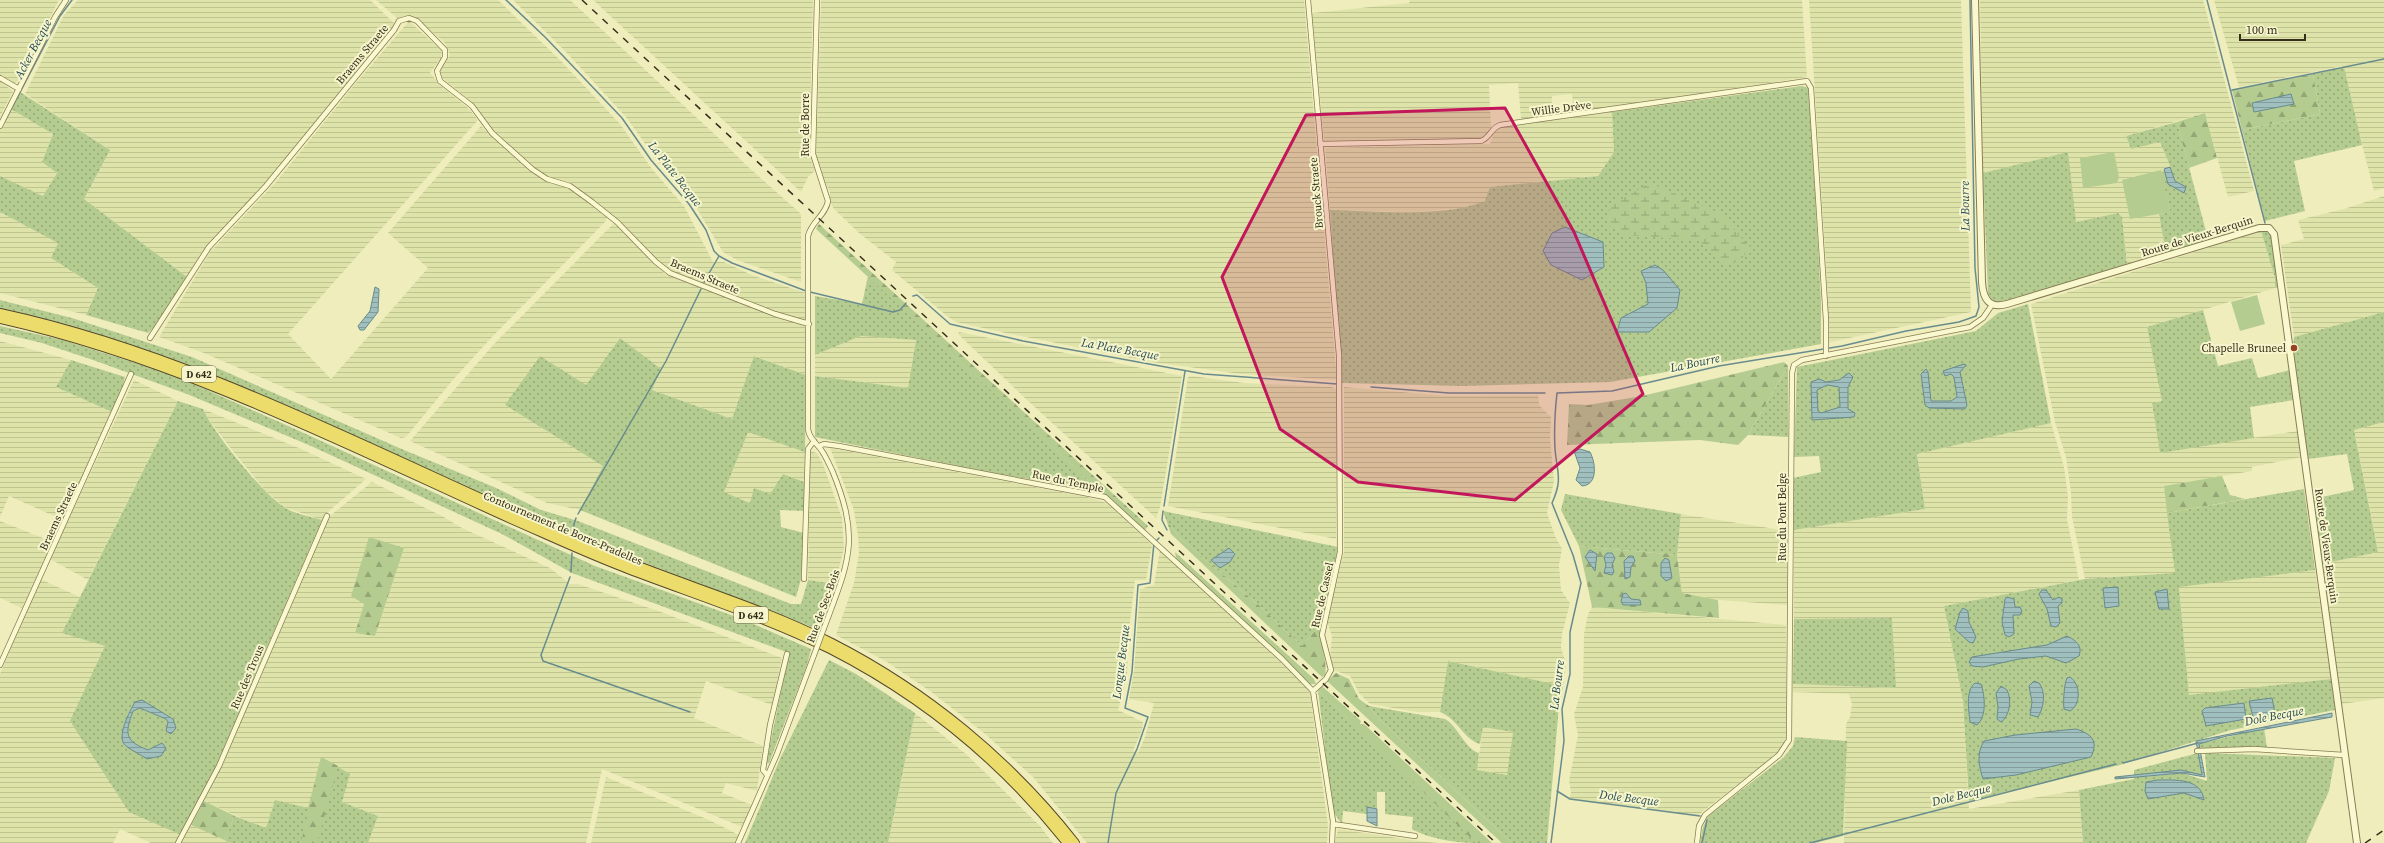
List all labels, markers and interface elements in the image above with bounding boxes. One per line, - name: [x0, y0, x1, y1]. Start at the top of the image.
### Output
- water label: Acker Becque: [10, 16, 55, 82]
- scale bar: [2240, 16, 2305, 42]
- street label: Braems Straete: [333, 21, 392, 87]
- text: 100 m: [2246, 22, 2278, 38]
- street label: Rue de Borre: [798, 93, 813, 157]
- street label: Willie Drève: [1530, 97, 1592, 120]
- water label: La Plate Becque: [644, 137, 706, 210]
- street label: Brouck Straete: [1306, 156, 1327, 229]
- water label: La Bourre: [1957, 181, 1973, 232]
- street label: Route de Vieux-Berquin: [2139, 212, 2255, 261]
- street label: Braems Straete: [668, 255, 742, 298]
- water label: La Plate Becque: [1079, 334, 1160, 364]
- place label: Chapelle Bruneel: [2201, 341, 2286, 356]
- marker: Chapelle Bruneel: [2289, 343, 2299, 353]
- water label: La Bourre: [1668, 350, 1721, 376]
- road number: D 642: [182, 366, 216, 382]
- street label: Rue du Temple: [1031, 467, 1105, 496]
- street label: Rue du Pont Belge: [1775, 472, 1790, 561]
- street label: Braems Straete: [36, 479, 81, 553]
- street label: Contournement de Borre-Pradelles: [481, 488, 645, 569]
- street label: Route de Vieux-Berquin: [2311, 488, 2342, 605]
- street label: Rue de Cassel: [1308, 561, 1337, 629]
- street label: Rue de Sec-Bois: [803, 567, 844, 645]
- road number: D 642: [734, 607, 768, 623]
- water label: Longue Becque: [1108, 624, 1133, 701]
- street label: Rue des Trous: [227, 643, 268, 712]
- water label: La Bourre: [1546, 659, 1568, 712]
- water label: Dole Becque: [2242, 702, 2305, 730]
- water label: Dole Becque: [1929, 780, 1992, 810]
- water label: Dole Becque: [1597, 786, 1660, 810]

